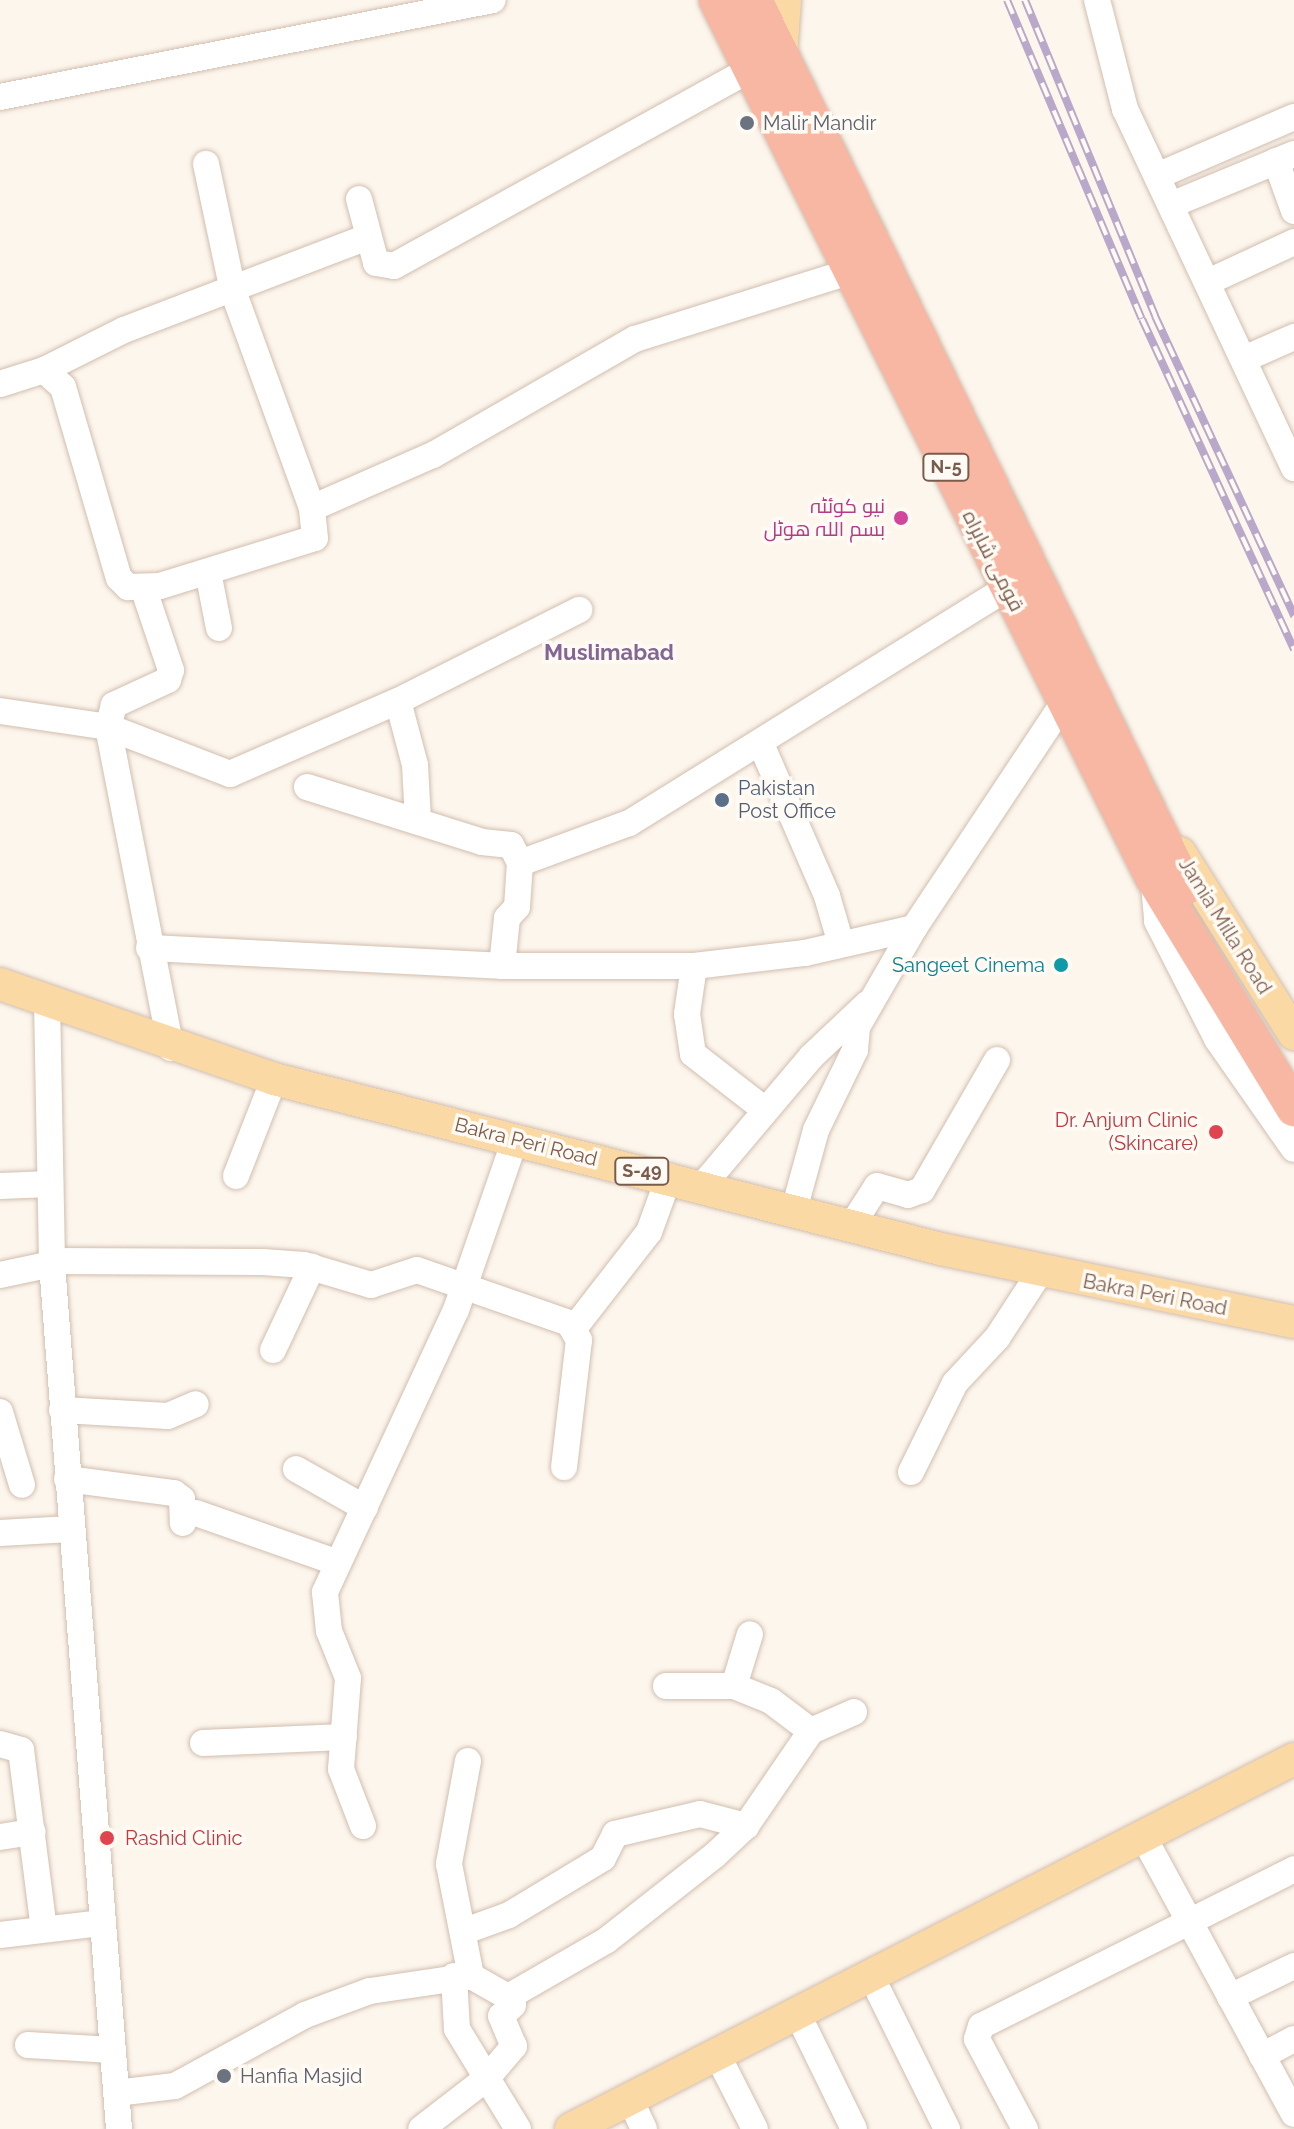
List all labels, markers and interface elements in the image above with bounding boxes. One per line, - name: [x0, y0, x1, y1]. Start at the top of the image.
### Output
- place label: Malir Mandir: [763, 111, 877, 135]
- marker: Malir Mandir: [738, 114, 756, 132]
- road number: N-5: [922, 453, 970, 481]
- place label: نیو کوئٹہ بسم اللہ ھوٹل: [764, 494, 885, 541]
- street label: قومی شاہراہ: [957, 506, 1029, 616]
- marker: نیو کوئٹہ بسم اللہ ھوٹل: [892, 509, 910, 527]
- district label: Muslimabad: [544, 640, 674, 666]
- place label: Pakistan Post Office: [738, 776, 836, 823]
- marker: Pakistan Post Office: [713, 791, 731, 809]
- street label: Jamia Milla Road: [1174, 854, 1276, 998]
- place label: Sangeet Cinema: [892, 953, 1045, 977]
- marker: Sangeet Cinema: [1052, 956, 1070, 974]
- place label: Dr. Anjum Clinic (Skincare): [1054, 1108, 1198, 1155]
- street label: Bakra Peri Road: [452, 1113, 600, 1171]
- marker: Dr. Anjum Clinic (Skincare): [1205, 1121, 1227, 1143]
- road number: S-49: [614, 1157, 670, 1185]
- street label: Bakra Peri Road: [1081, 1269, 1229, 1321]
- place label: Rashid Clinic: [125, 1826, 243, 1850]
- marker: Rashid Clinic: [96, 1827, 118, 1849]
- place label: Hanfia Masjid: [240, 2064, 362, 2088]
- marker: Hanfia Masjid: [215, 2067, 233, 2085]

